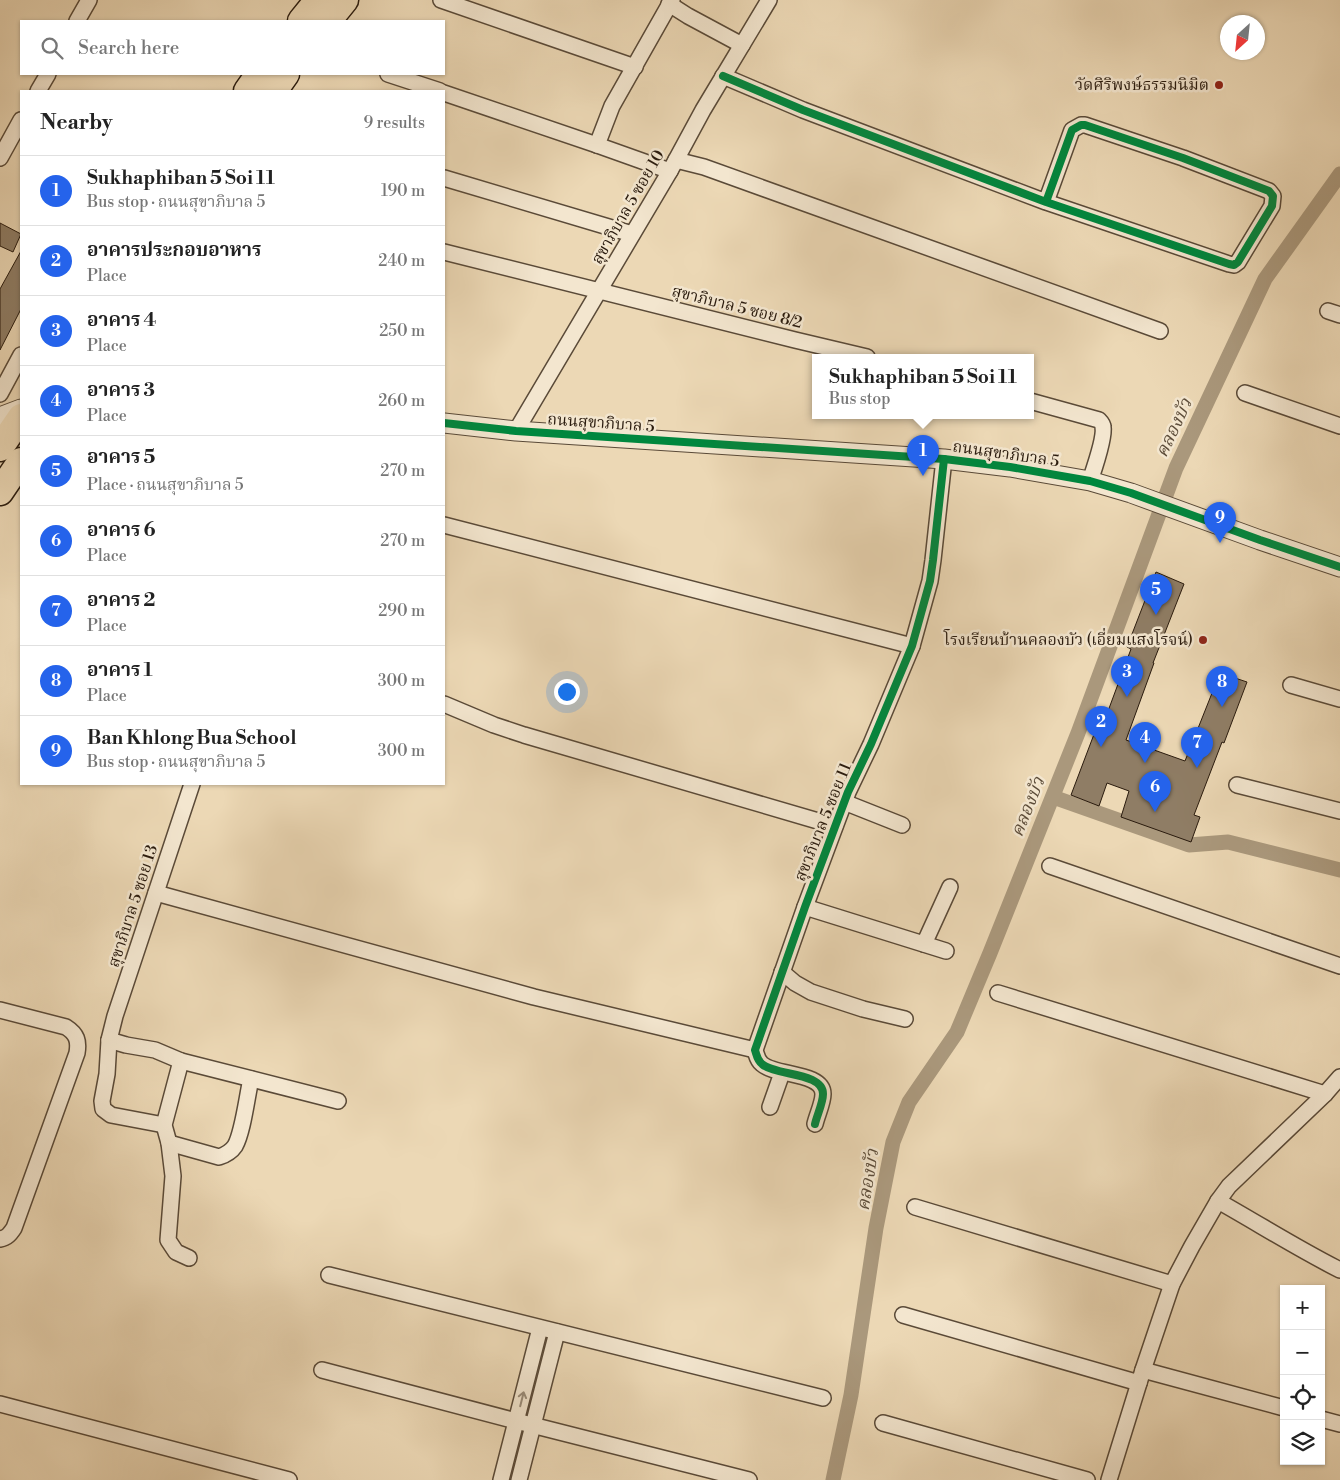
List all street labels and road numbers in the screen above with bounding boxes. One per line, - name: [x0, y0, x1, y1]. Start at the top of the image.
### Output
- street label: สุขาภิบาล 5 ซอย 10: [587, 146, 670, 268]
- street label: สุขาภิบาล 5 ซอย 8/2: [669, 281, 804, 334]
- street label: ถนนสุขาภิบาล 5: [547, 409, 655, 438]
- street label: ถนนสุขาภิบาล 5: [951, 437, 1061, 472]
- street label: สุขาภิบาล 5 ซอย 11: [790, 760, 857, 885]
- street label: สุขาภิบาล 5 ซอย 13: [104, 842, 163, 970]

